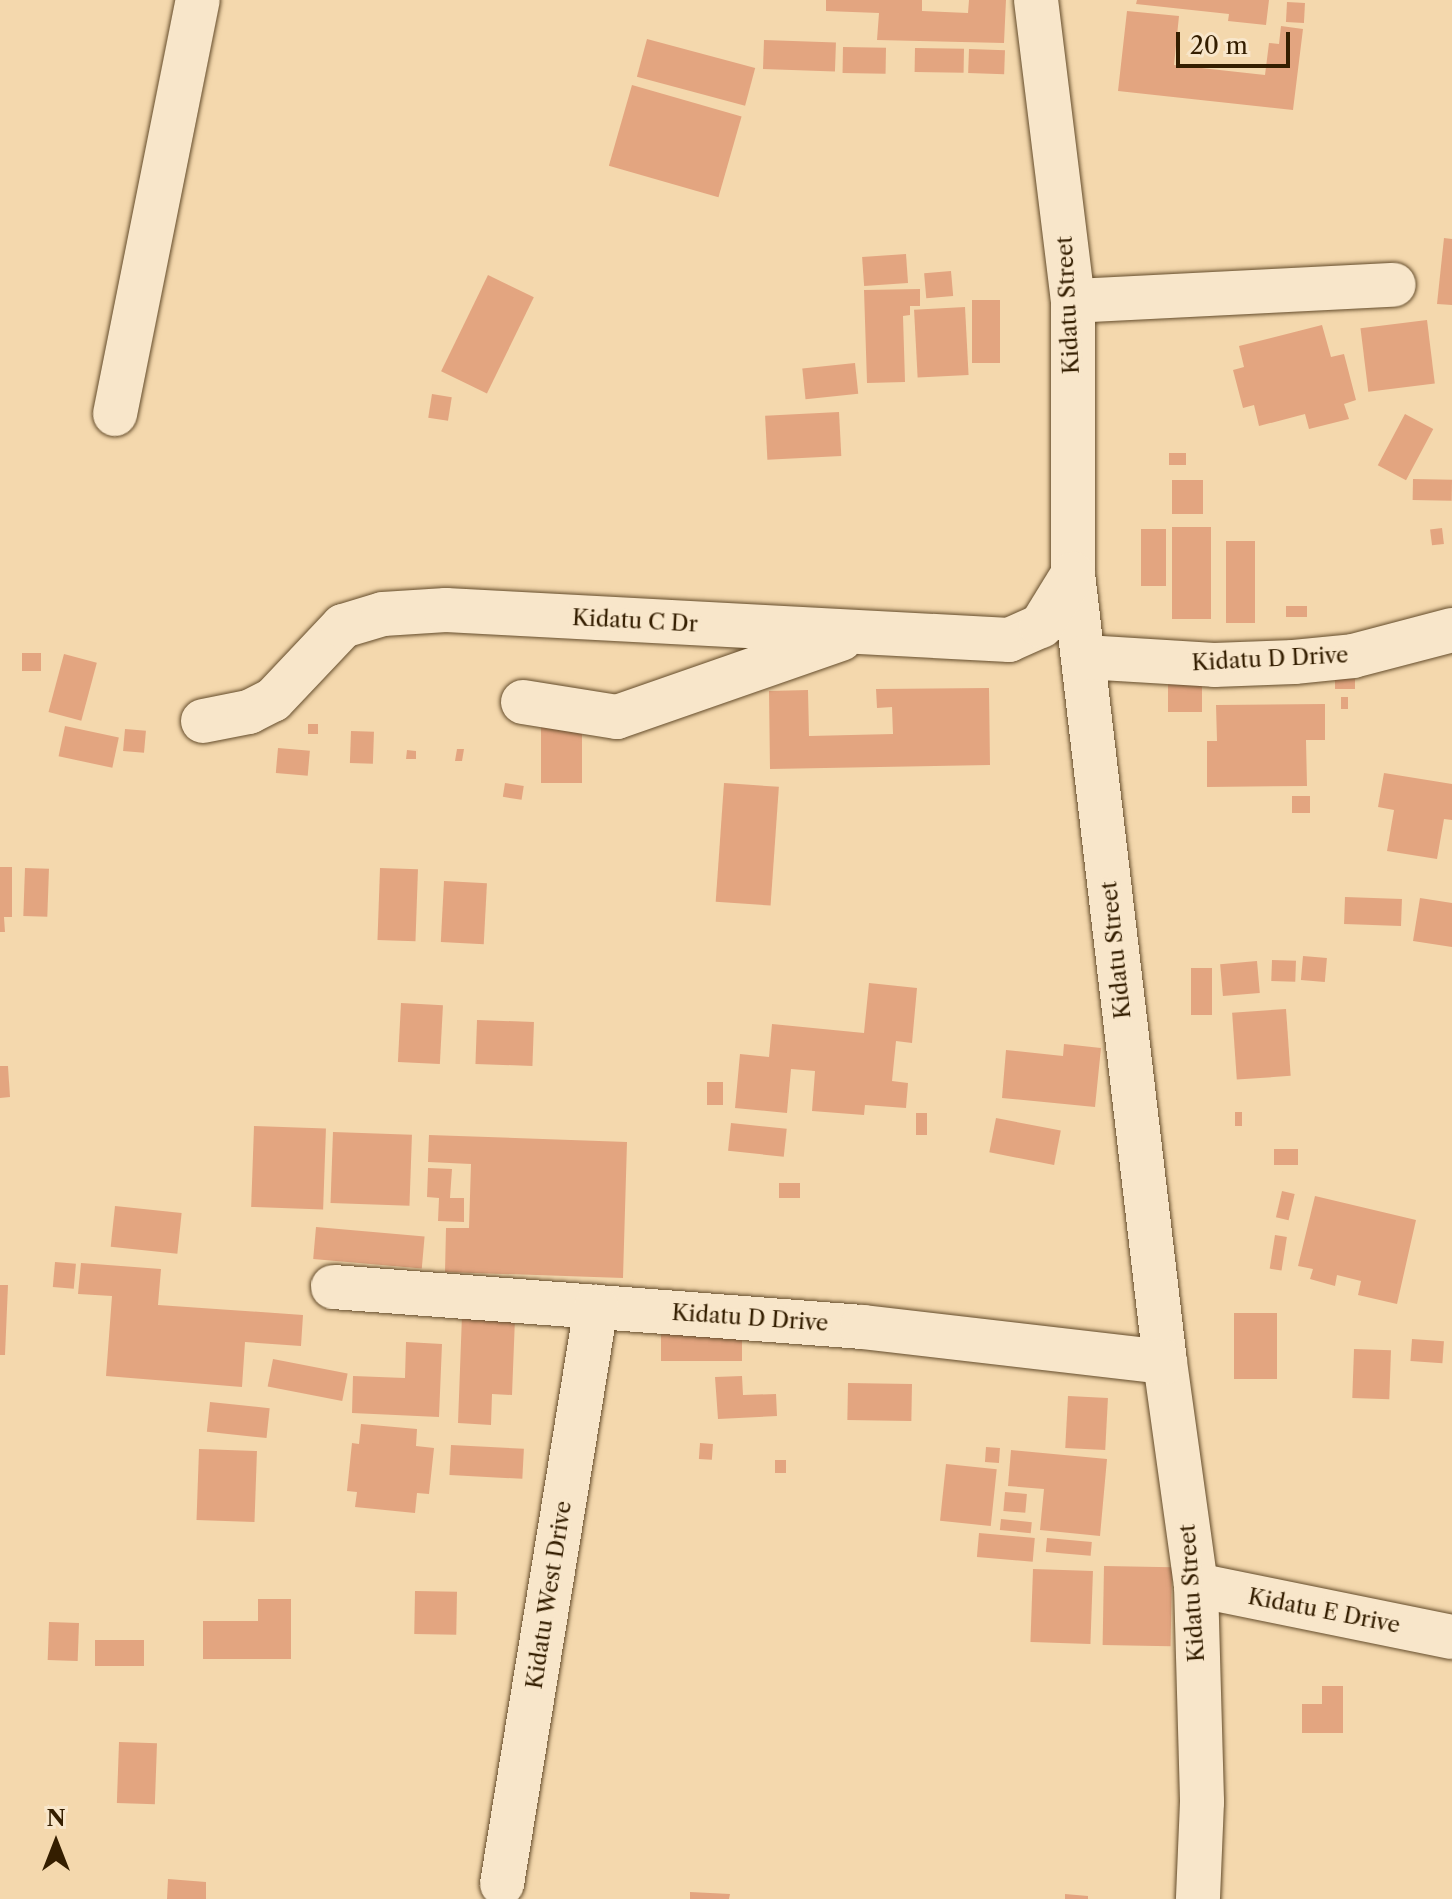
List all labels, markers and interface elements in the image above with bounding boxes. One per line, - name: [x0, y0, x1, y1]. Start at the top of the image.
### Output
- scale bar: [1180, 16, 1294, 66]
- text: 20 m: [1190, 31, 1248, 60]
- street label: Kidatu Street: [1051, 235, 1085, 375]
- street label: Kidatu C Dr: [571, 605, 699, 637]
- street label: Kidatu D Drive: [1191, 642, 1349, 676]
- street label: Kidatu Street: [1096, 880, 1136, 1020]
- street label: Kidatu D Drive: [671, 1299, 829, 1337]
- street label: Kidatu West Drive: [521, 1499, 577, 1691]
- street label: Kidatu Street: [1174, 1523, 1210, 1663]
- street label: Kidatu E Drive: [1246, 1583, 1402, 1639]
- north arrow: [16, 1803, 96, 1883]
- text: N: [46, 1805, 66, 1832]

